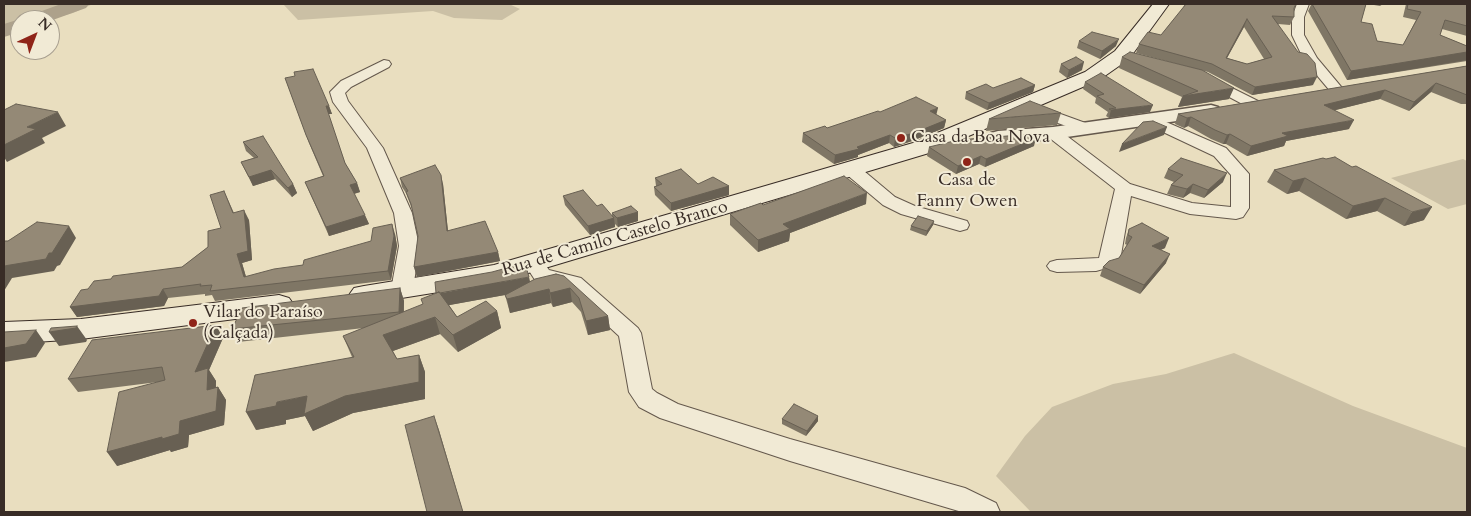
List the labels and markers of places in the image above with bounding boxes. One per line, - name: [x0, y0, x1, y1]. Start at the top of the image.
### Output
- place label: Casa da Boa Nova: [911, 127, 1050, 149]
- marker: Casa da Boa Nova: [895, 132, 907, 144]
- marker: Casa de Fanny Owen: [961, 156, 973, 168]
- place label: Casa de Fanny Owen: [916, 170, 1018, 212]
- place label: Vilar do Paraíso (Calçada): [203, 302, 323, 344]
- marker: Vilar do Paraíso (Calçada): [187, 317, 199, 329]

